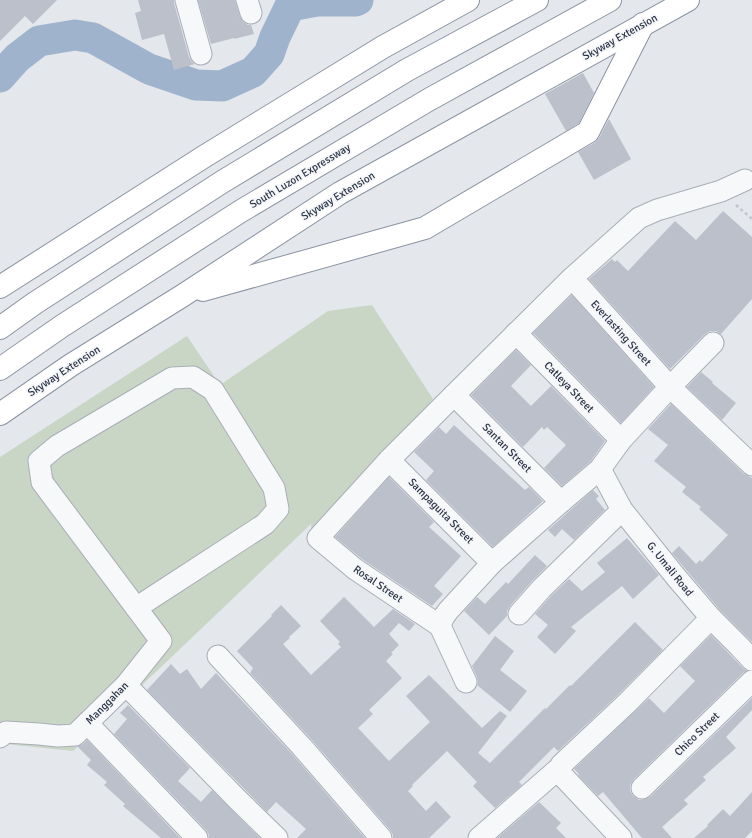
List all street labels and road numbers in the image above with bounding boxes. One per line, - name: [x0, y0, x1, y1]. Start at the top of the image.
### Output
- street label: Skyway Extension: [580, 11, 660, 63]
- street label: South Luzon Expressway: [247, 140, 353, 211]
- street label: Skyway Extension: [299, 169, 377, 223]
- street label: Everlasting Street: [588, 297, 654, 369]
- street label: Skyway Extension: [25, 343, 103, 399]
- street label: Catleya Street: [541, 359, 597, 415]
- street label: Santan Street: [480, 421, 534, 475]
- street label: Sampaguita Street: [406, 476, 476, 546]
- street label: G. Umali Road: [644, 539, 696, 599]
- street label: Rosal Street: [351, 563, 405, 605]
- street label: Manggahan: [83, 679, 131, 727]
- street label: Chico Street: [672, 709, 722, 759]

